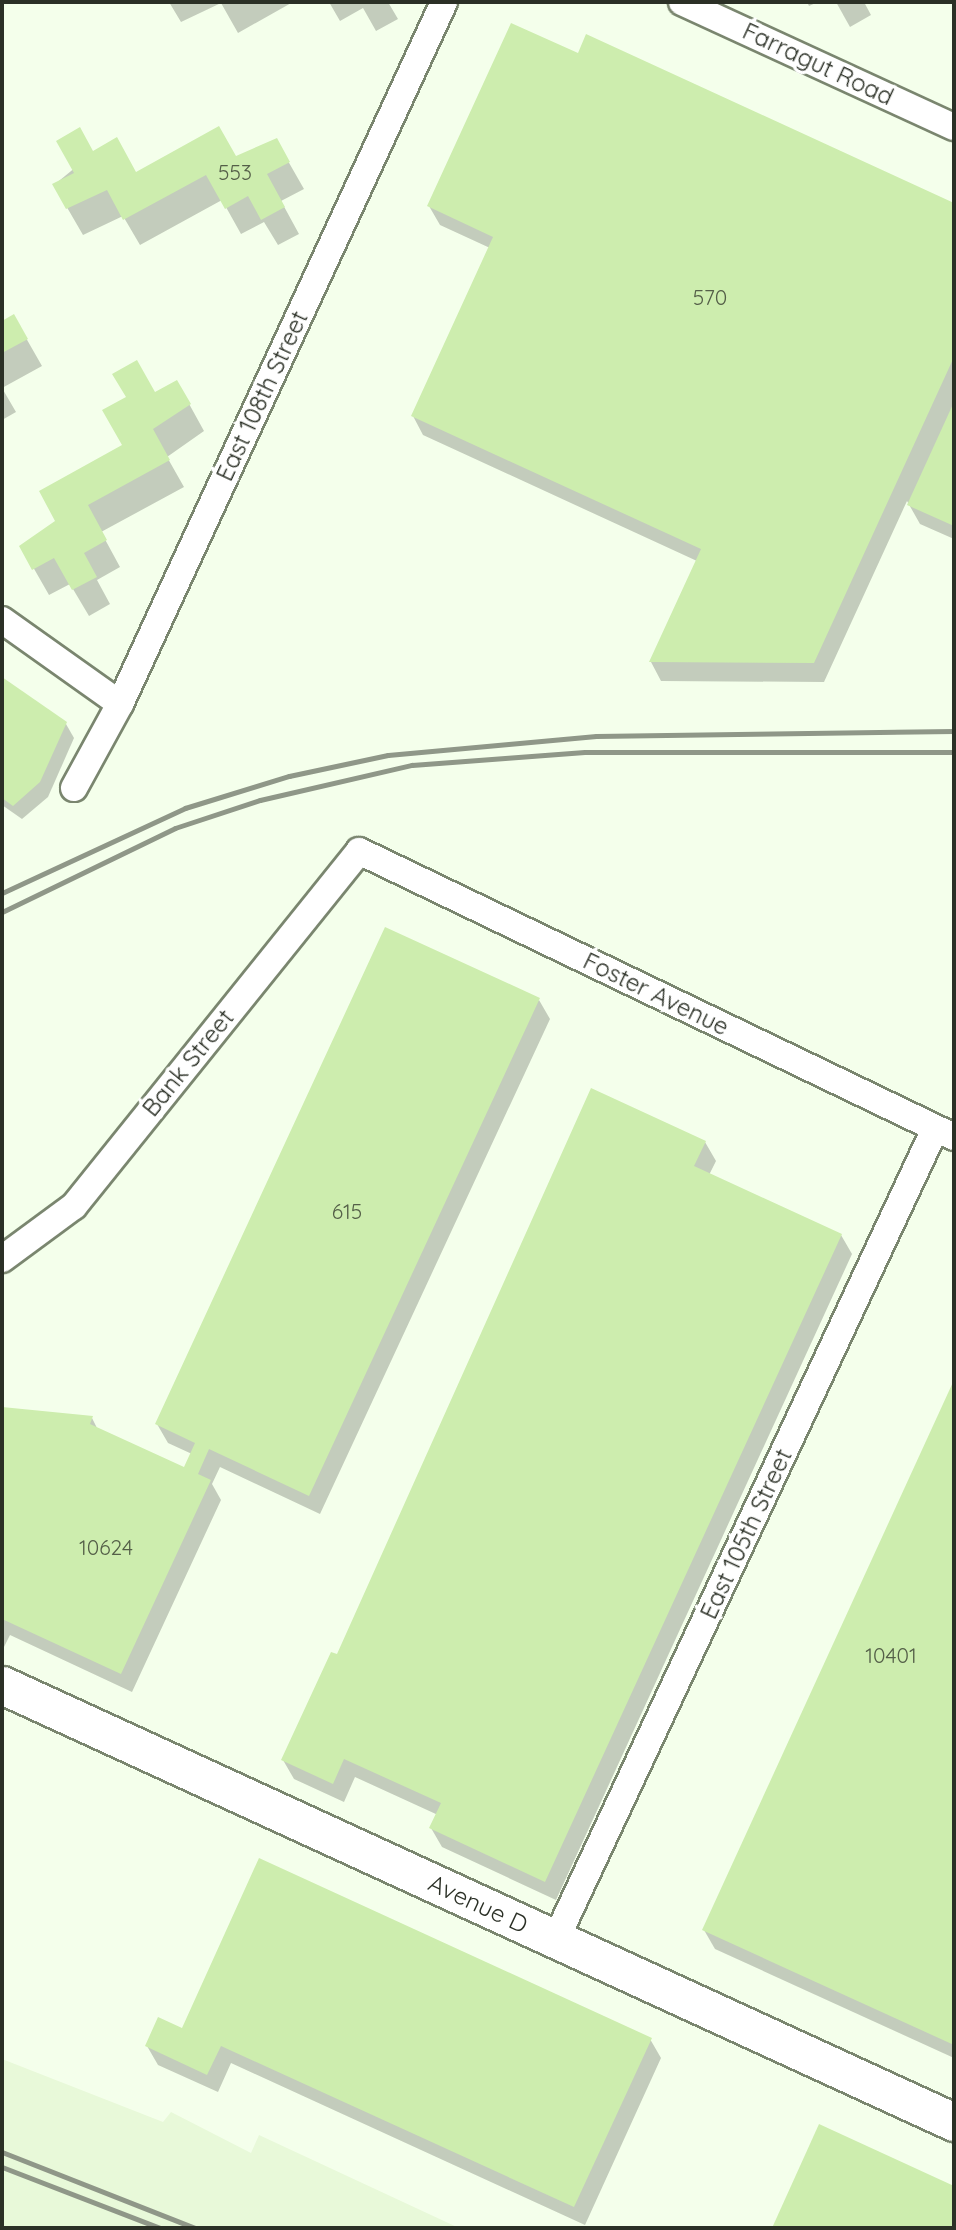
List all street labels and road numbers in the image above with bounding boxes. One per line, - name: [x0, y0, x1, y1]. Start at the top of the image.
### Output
- street label: Farragut Road: [738, 16, 898, 112]
- street label: East 108th Street: [210, 306, 314, 486]
- street label: Foster Avenue: [578, 946, 734, 1042]
- street label: Bank Street: [136, 1004, 240, 1122]
- street label: East 105th Street: [694, 1444, 798, 1624]
- street label: Avenue D: [424, 1869, 532, 1939]

